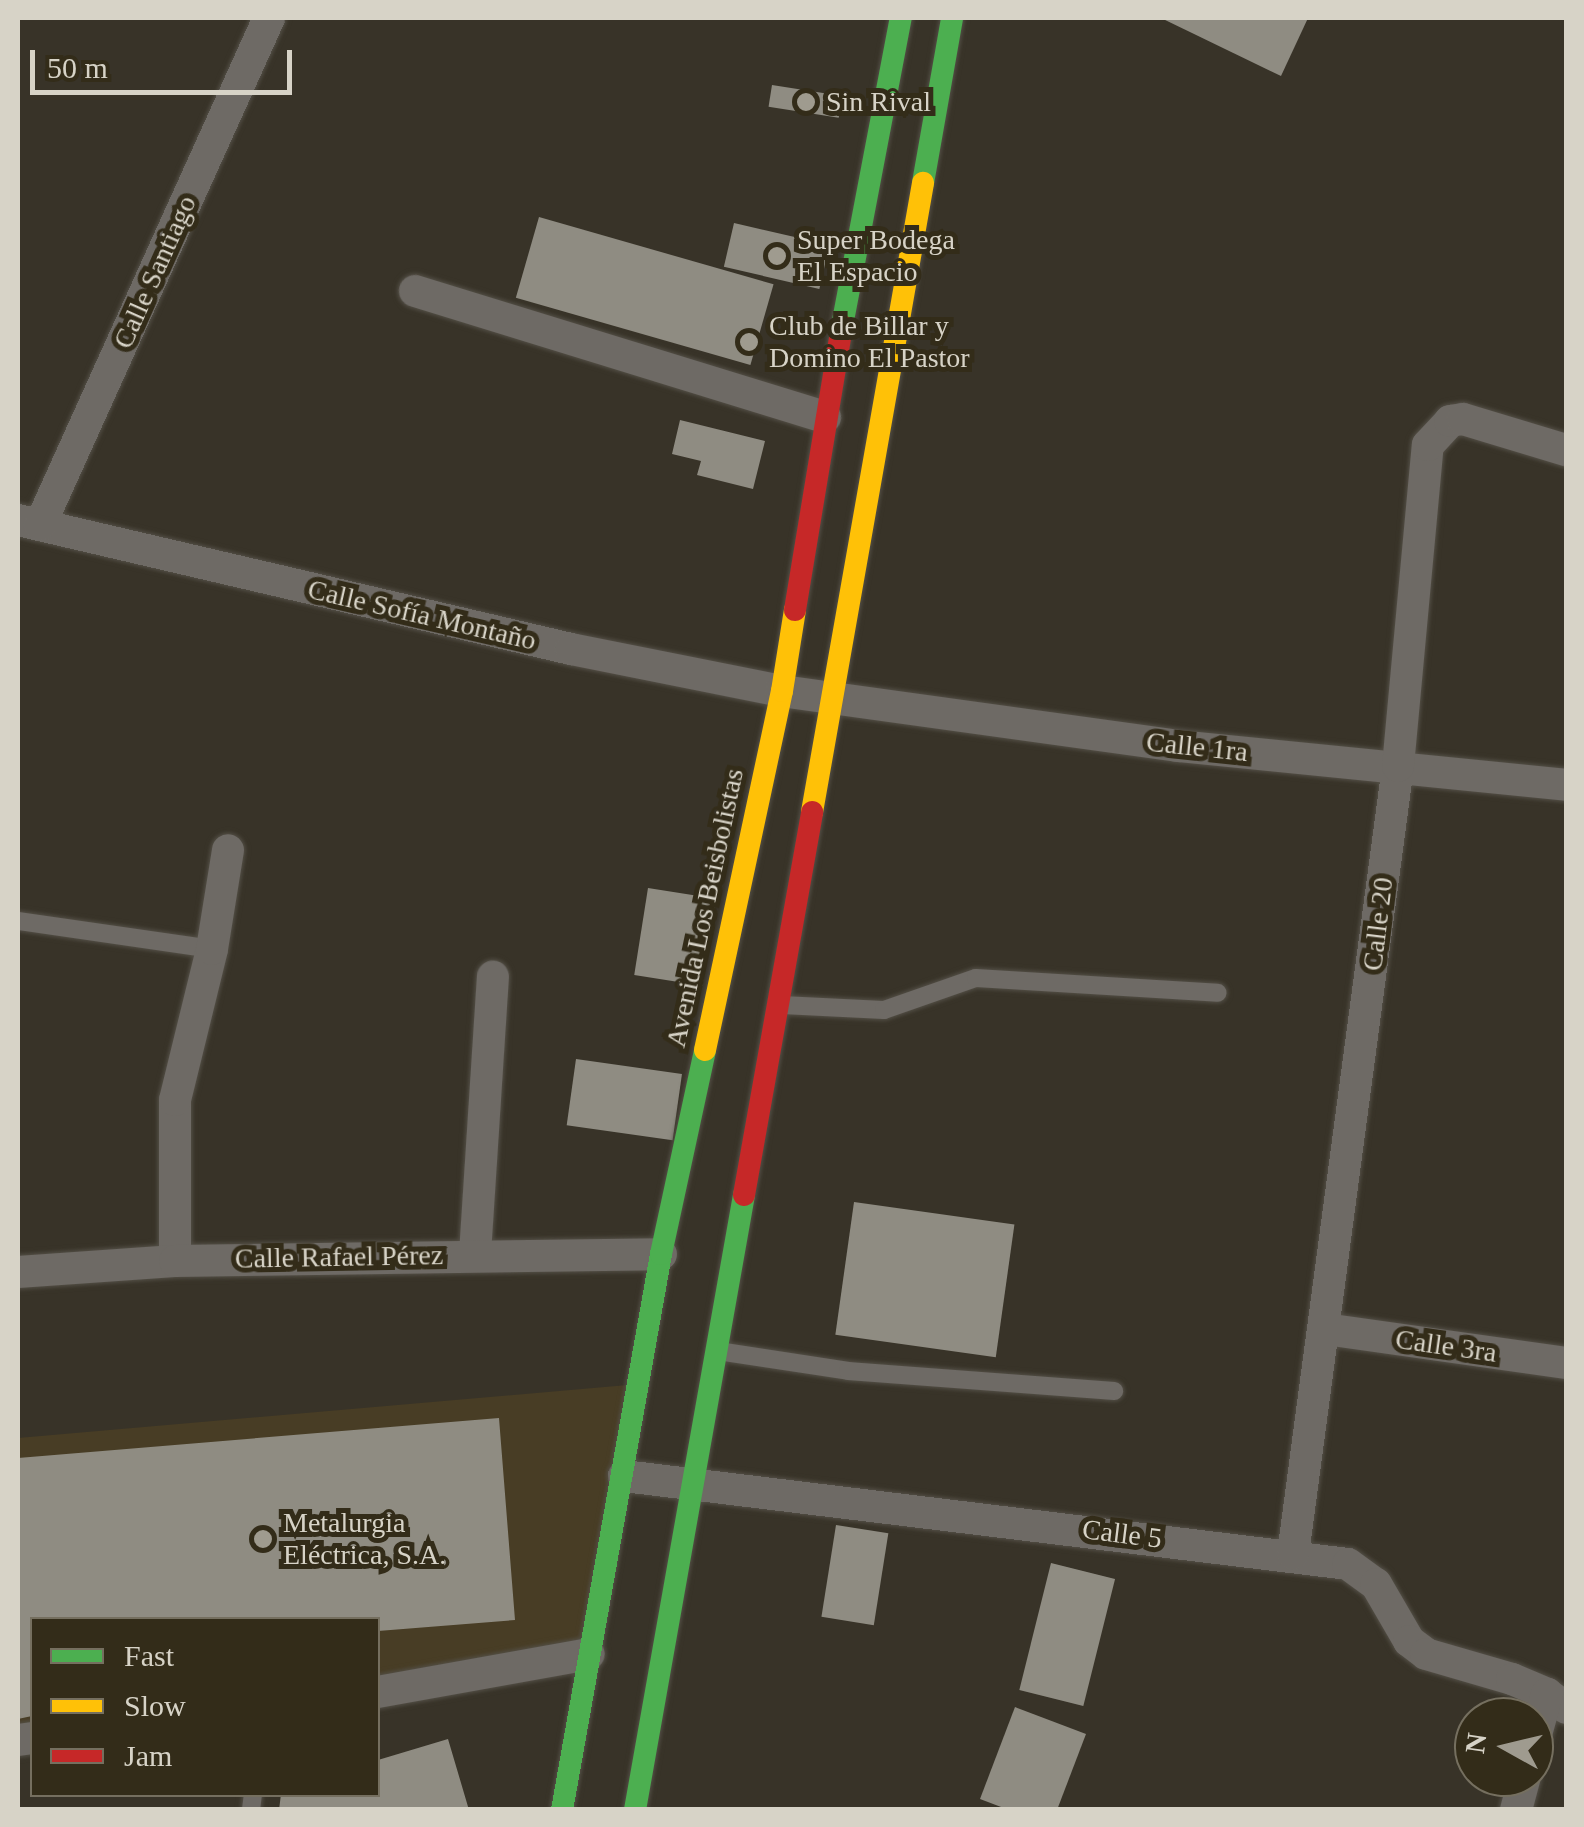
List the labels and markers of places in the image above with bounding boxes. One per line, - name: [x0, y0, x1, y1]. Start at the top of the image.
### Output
- place label: Sin Rival: [826, 85, 931, 119]
- marker: Sin Rival: [795, 91, 817, 113]
- place label: Super Bodega El Espacio: [797, 223, 955, 289]
- marker: Super Bodega El Espacio: [766, 245, 788, 267]
- place label: Club de Billar y Domino El Pastor: [769, 309, 970, 375]
- marker: Club de Billar y Domino El Pastor: [738, 331, 760, 353]
- place label: Metalurgia Eléctrica, S.A.: [283, 1506, 446, 1572]
- marker: Metalurgia Eléctrica, S.A.: [252, 1528, 274, 1550]

